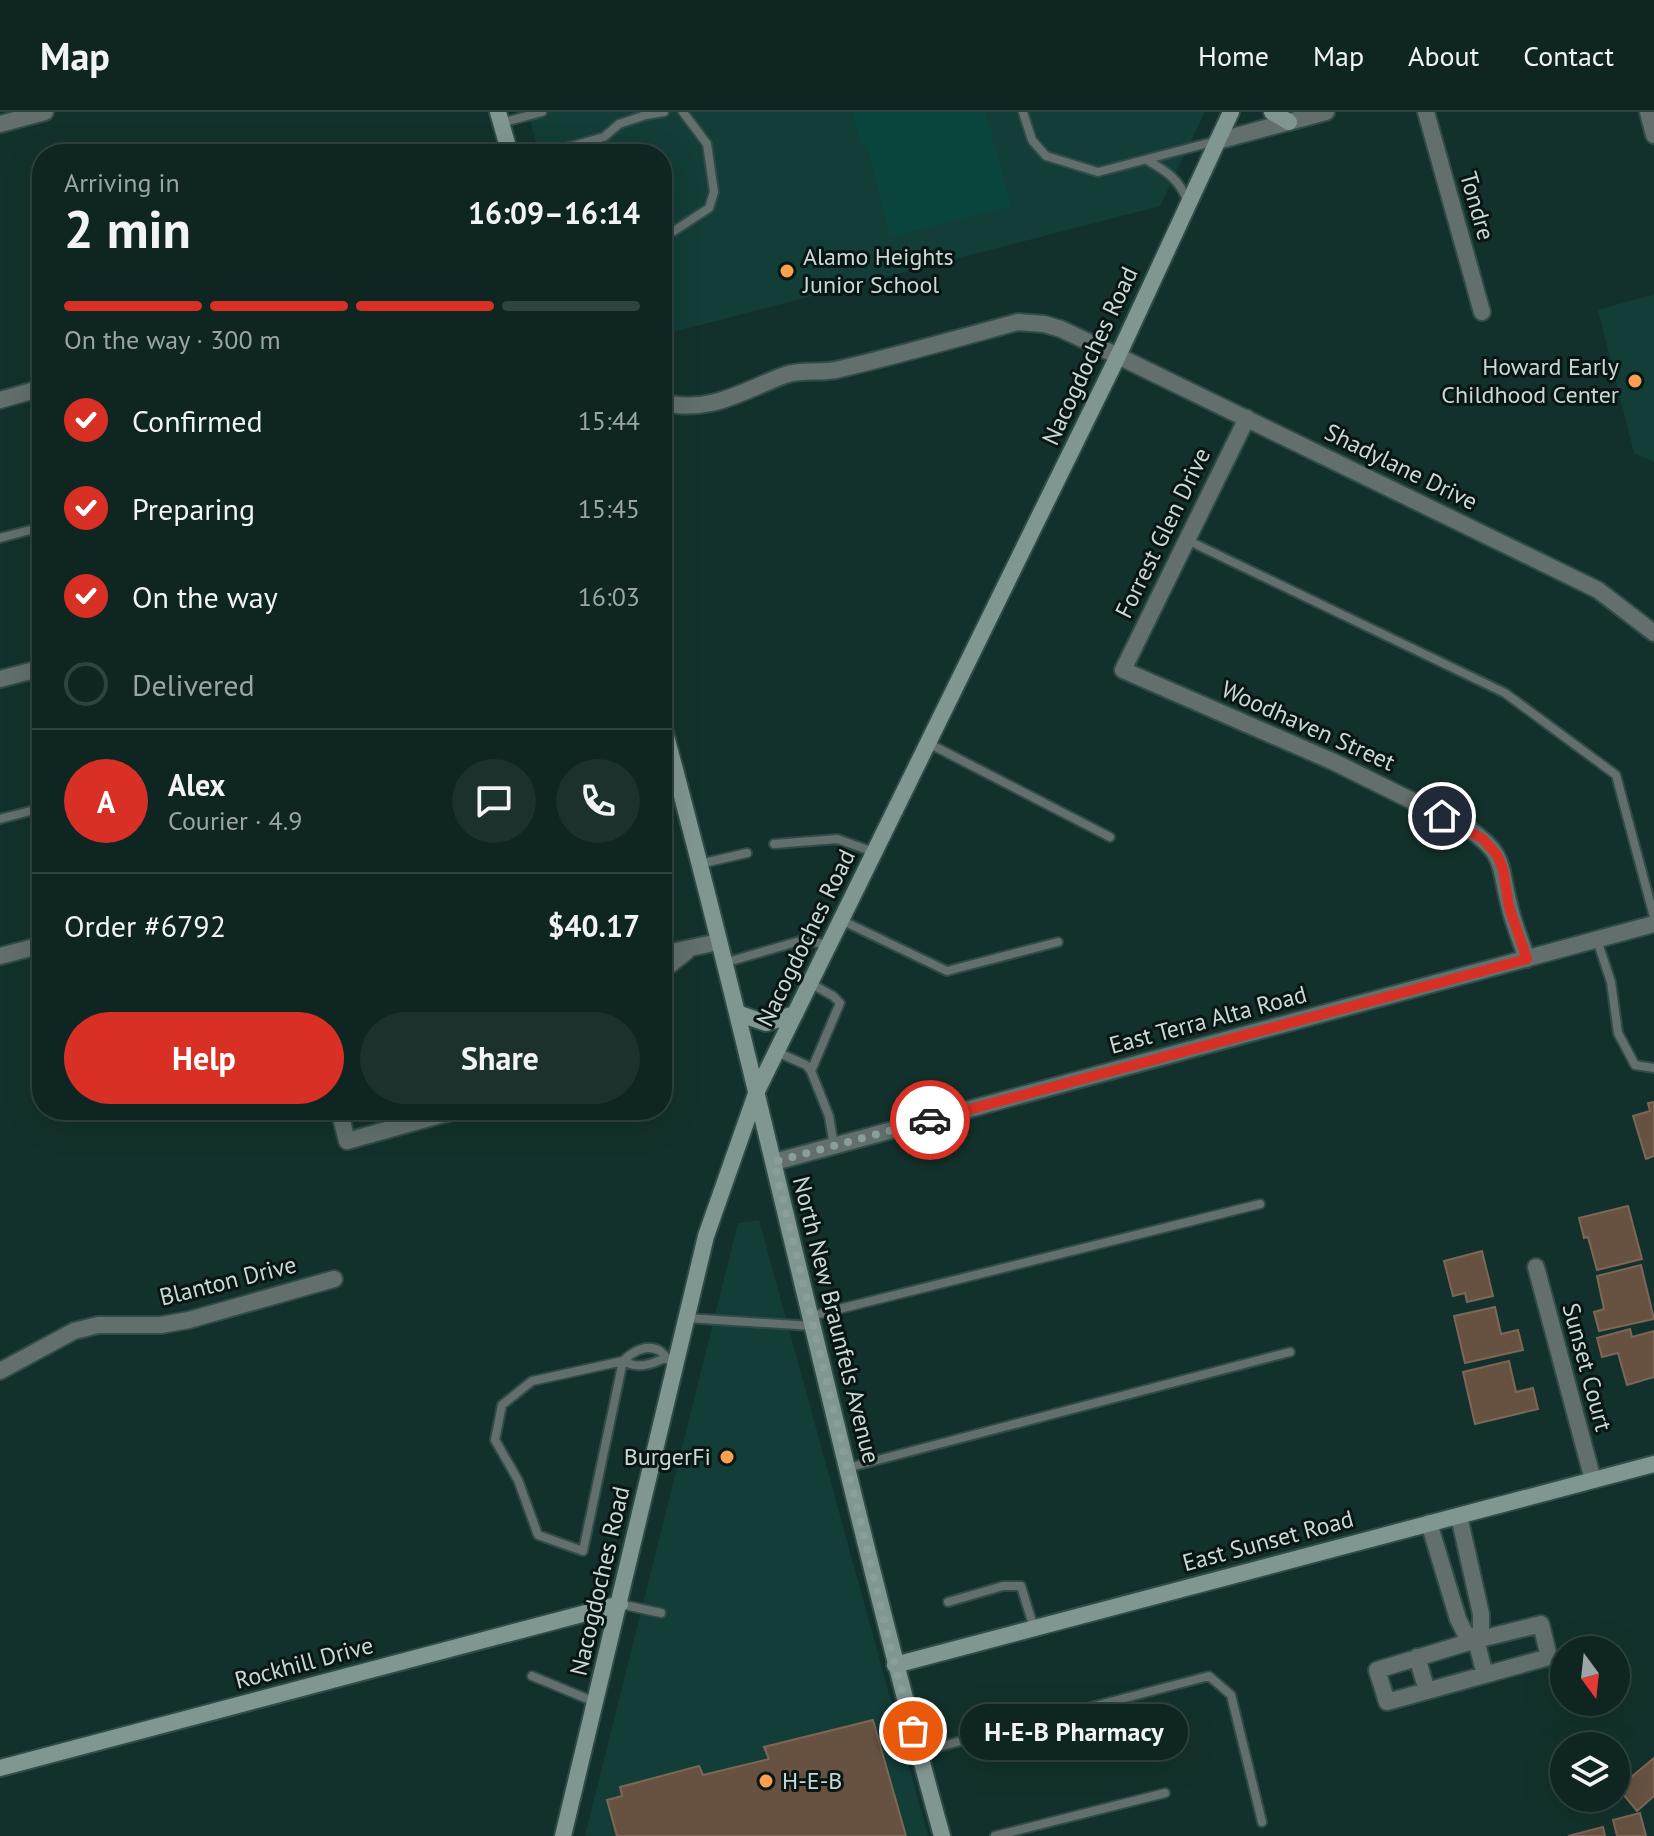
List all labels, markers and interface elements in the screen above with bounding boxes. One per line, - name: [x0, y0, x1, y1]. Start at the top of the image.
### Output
- text: Map: [40, 31, 110, 80]
- text: Home: [1198, 37, 1269, 74]
- text: Map: [1313, 37, 1364, 74]
- text: About: [1408, 37, 1479, 74]
- text: Contact: [1523, 37, 1614, 74]
- text: Arriving in: [64, 166, 180, 199]
- street label: Tondre: [1453, 168, 1502, 244]
- text: 16:09–16:14: [468, 193, 640, 232]
- text: 2 min: [64, 195, 191, 262]
- place label: Alamo Heights Junior School: [802, 241, 954, 300]
- marker: Alamo Heights Junior School: [778, 262, 796, 280]
- street label: Nacogdoches Road: [1035, 262, 1144, 450]
- text: On the way · 300 m: [64, 323, 281, 356]
- place label: Howard Early Childhood Center: [1441, 351, 1619, 410]
- marker: Howard Early Childhood Center: [1626, 372, 1644, 390]
- icon: check: [64, 398, 108, 442]
- text: Confirmed: [132, 401, 263, 440]
- text: 15:44: [578, 404, 640, 437]
- street label: Shadylane Drive: [1320, 416, 1483, 517]
- street label: Forrest Glen Drive: [1108, 443, 1217, 623]
- icon: check: [64, 486, 108, 530]
- text: Preparing: [132, 489, 255, 528]
- text: 15:45: [578, 492, 640, 525]
- icon: check: [64, 574, 108, 618]
- text: On the way: [132, 577, 278, 616]
- text: 16:03: [578, 580, 640, 613]
- text: Delivered: [132, 665, 255, 704]
- street label: Woodhaven Street: [1217, 673, 1400, 778]
- button: chat: [452, 759, 536, 843]
- button: phone: [556, 759, 640, 843]
- text: Alex: [168, 765, 225, 804]
- text: A: [97, 782, 115, 821]
- pin: [1408, 782, 1476, 850]
- icon: home: [1420, 794, 1464, 838]
- text: Courier · 4.9: [168, 804, 302, 837]
- street label: Nacogdoches Road: [749, 844, 862, 1031]
- text: Order #6792: [64, 906, 226, 945]
- text: $40.17: [548, 906, 640, 945]
- street label: East Terra Alta Road: [1106, 978, 1310, 1061]
- button: Help: [64, 1012, 344, 1104]
- button: Share: [360, 1012, 640, 1104]
- courier: [890, 1080, 970, 1160]
- icon: car: [908, 1098, 952, 1142]
- street label: North New Braunfels Avenue: [786, 1173, 887, 1467]
- street label: Blanton Drive: [156, 1249, 300, 1313]
- street label: Sunset Court: [1556, 1299, 1619, 1434]
- place label: BurgerFi: [624, 1441, 711, 1472]
- marker: BurgerFi: [718, 1448, 736, 1466]
- street label: Nacogdoches Road: [563, 1483, 636, 1679]
- street label: East Sunset Road: [1179, 1503, 1357, 1578]
- street label: Rockhill Drive: [231, 1629, 377, 1696]
- north arrow: [1550, 1636, 1630, 1716]
- map controls: [1550, 1636, 1630, 1812]
- pin: [879, 1697, 947, 1765]
- callout: H-E-B Pharmacy: [961, 1703, 1189, 1759]
- icon: bag: [891, 1709, 935, 1753]
- text: H-E-B Pharmacy: [984, 1715, 1164, 1748]
- button: layers: [1550, 1732, 1630, 1812]
- place label: H-E-B: [782, 1765, 842, 1796]
- marker: H-E-B: [757, 1772, 775, 1790]

